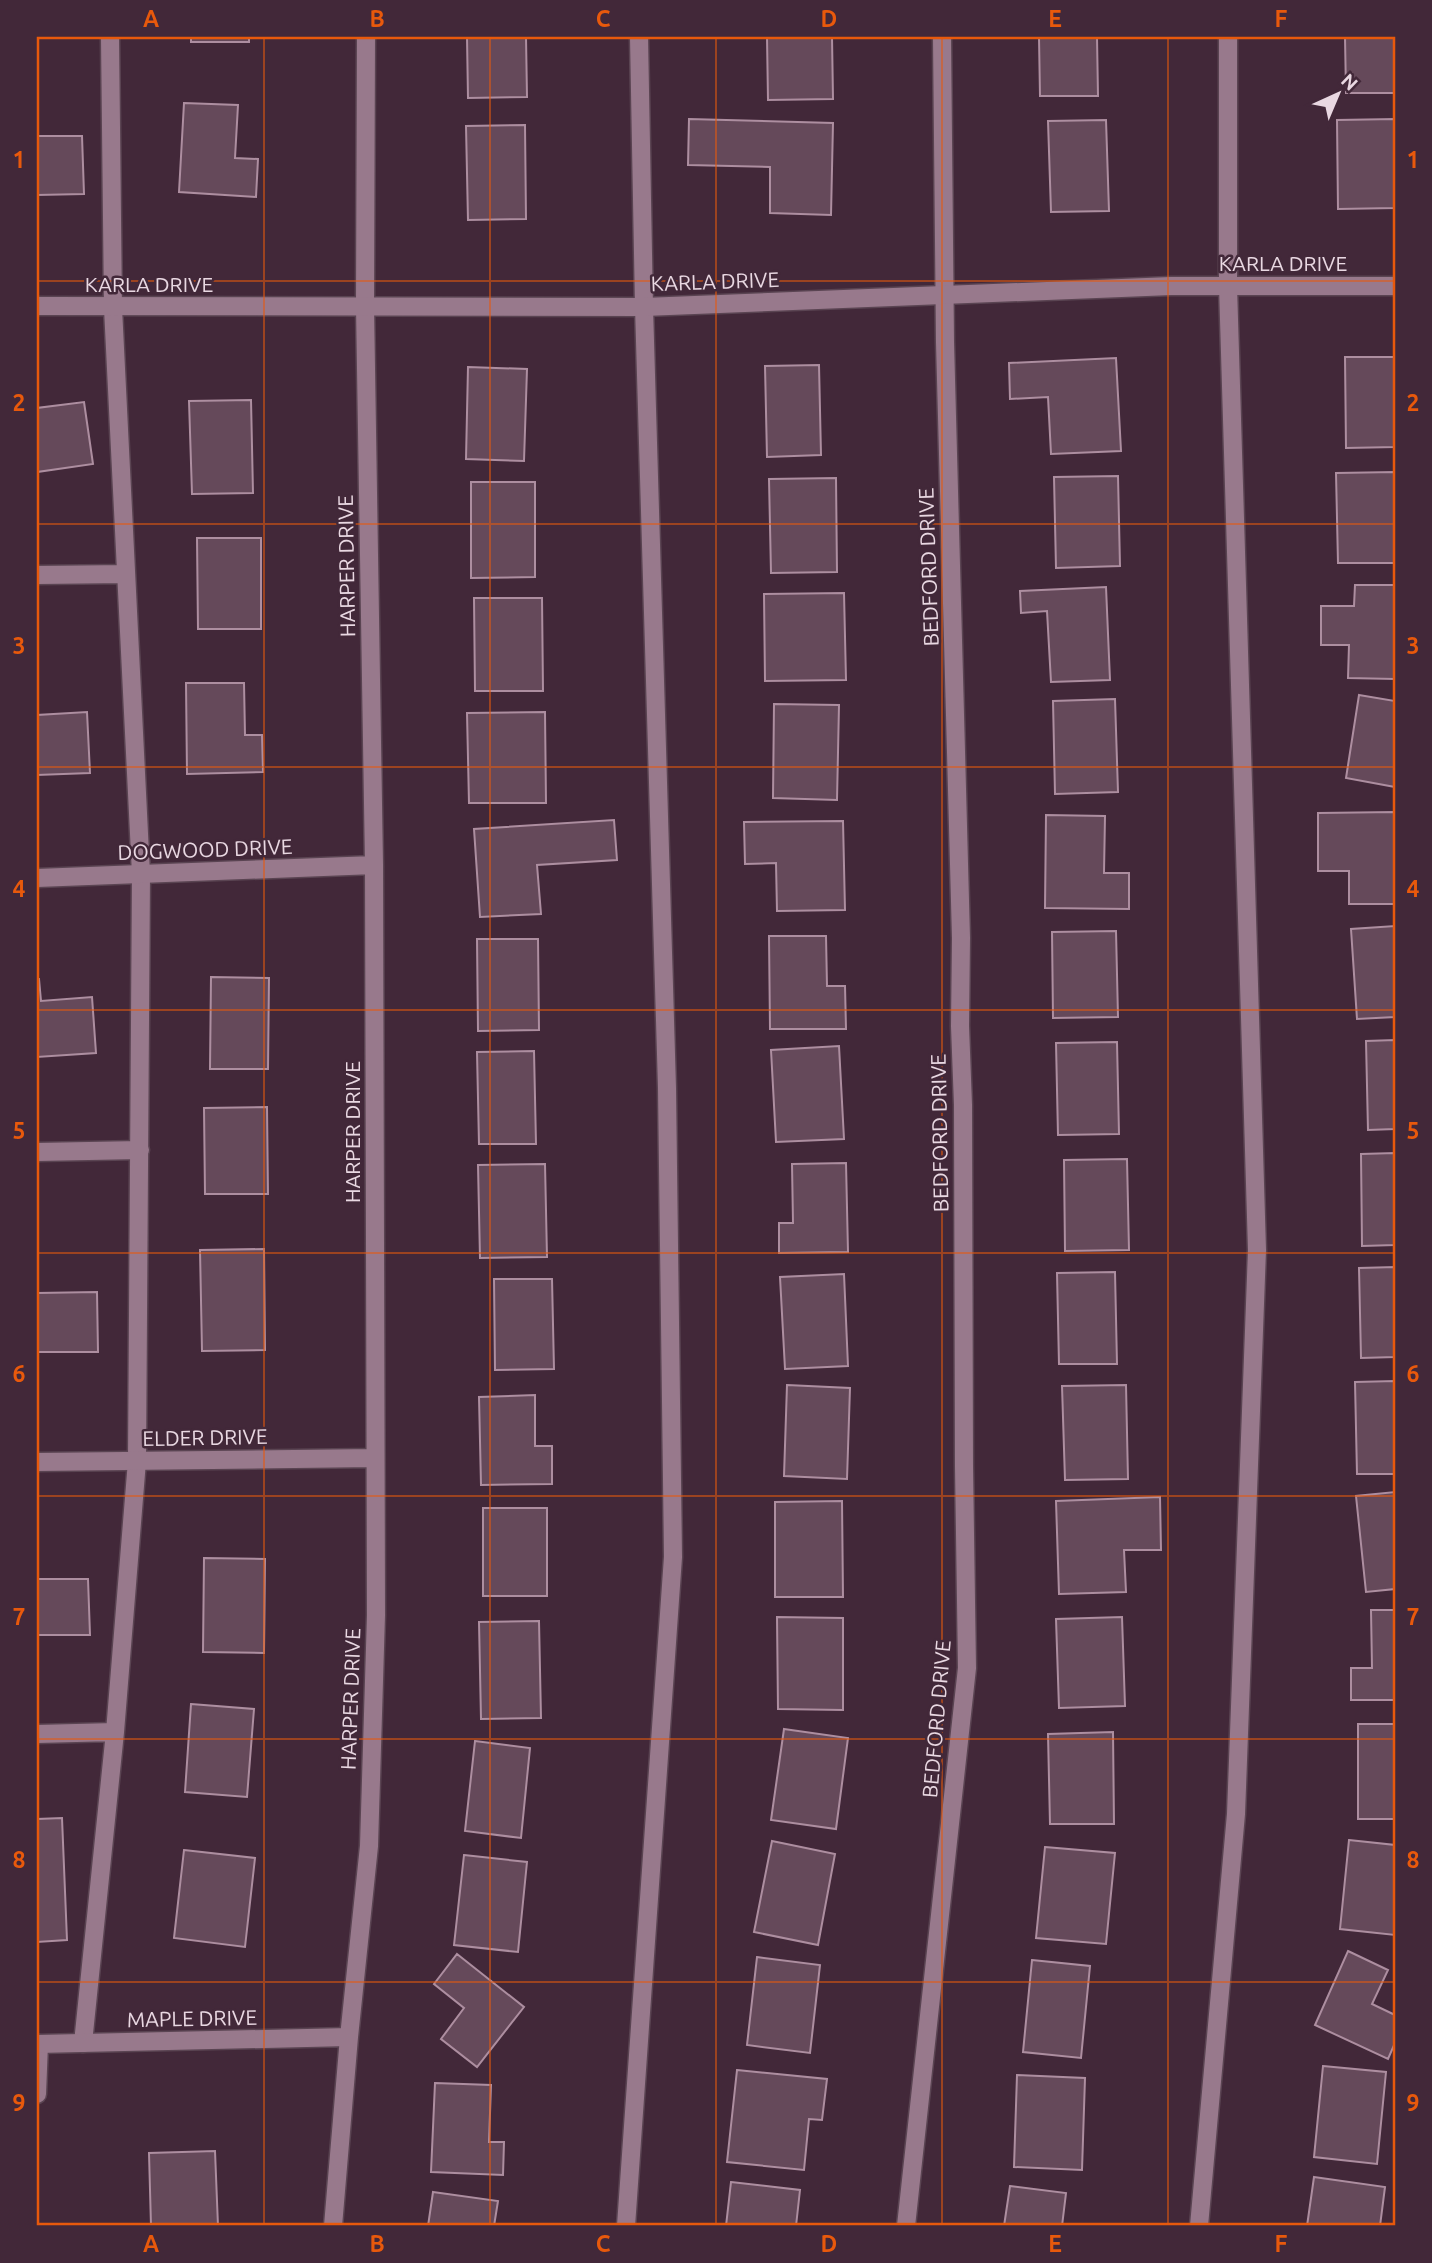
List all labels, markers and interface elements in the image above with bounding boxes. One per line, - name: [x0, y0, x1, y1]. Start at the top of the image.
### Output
- text: A: [143, 6, 159, 31]
- text: B: [369, 6, 385, 31]
- text: C: [596, 6, 611, 31]
- text: D: [821, 6, 837, 31]
- text: E: [1048, 6, 1062, 31]
- text: F: [1275, 6, 1288, 31]
- north arrow: [1302, 60, 1372, 130]
- text: N: [1337, 69, 1363, 95]
- text: 1: [13, 147, 25, 172]
- text: 1: [1407, 147, 1419, 172]
- street label: KARLA DRIVE: [1219, 251, 1347, 275]
- street label: KARLA DRIVE: [650, 267, 780, 295]
- street label: KARLA DRIVE: [85, 272, 213, 296]
- text: 2: [13, 390, 25, 415]
- text: 2: [1407, 390, 1419, 415]
- street label: BEDFORD DRIVE: [913, 487, 943, 647]
- street label: HARPER DRIVE: [333, 495, 359, 637]
- text: 3: [13, 633, 25, 658]
- text: 3: [1407, 633, 1419, 658]
- street label: DOGWOOD DRIVE: [117, 834, 293, 864]
- text: 4: [13, 876, 26, 901]
- text: 4: [1407, 876, 1420, 901]
- street label: BEDFORD DRIVE: [926, 1054, 952, 1212]
- street label: HARPER DRIVE: [340, 1061, 364, 1203]
- text: 5: [13, 1118, 25, 1143]
- text: 5: [1407, 1118, 1419, 1143]
- text: 6: [13, 1361, 26, 1386]
- text: 6: [1407, 1361, 1420, 1386]
- street label: ELDER DRIVE: [142, 1424, 268, 1450]
- text: 7: [13, 1604, 25, 1629]
- text: 7: [1407, 1604, 1419, 1629]
- street label: HARPER DRIVE: [336, 1628, 364, 1770]
- street label: BEDFORD DRIVE: [917, 1639, 955, 1799]
- text: 8: [13, 1847, 25, 1872]
- text: 8: [1407, 1847, 1419, 1872]
- street label: MAPLE DRIVE: [127, 2005, 257, 2031]
- text: 9: [13, 2090, 25, 2115]
- text: 9: [1407, 2090, 1419, 2115]
- text: A: [143, 2231, 159, 2256]
- text: B: [369, 2231, 385, 2256]
- text: C: [596, 2231, 611, 2256]
- text: D: [821, 2231, 837, 2256]
- text: E: [1048, 2231, 1062, 2256]
- text: F: [1275, 2231, 1288, 2256]

